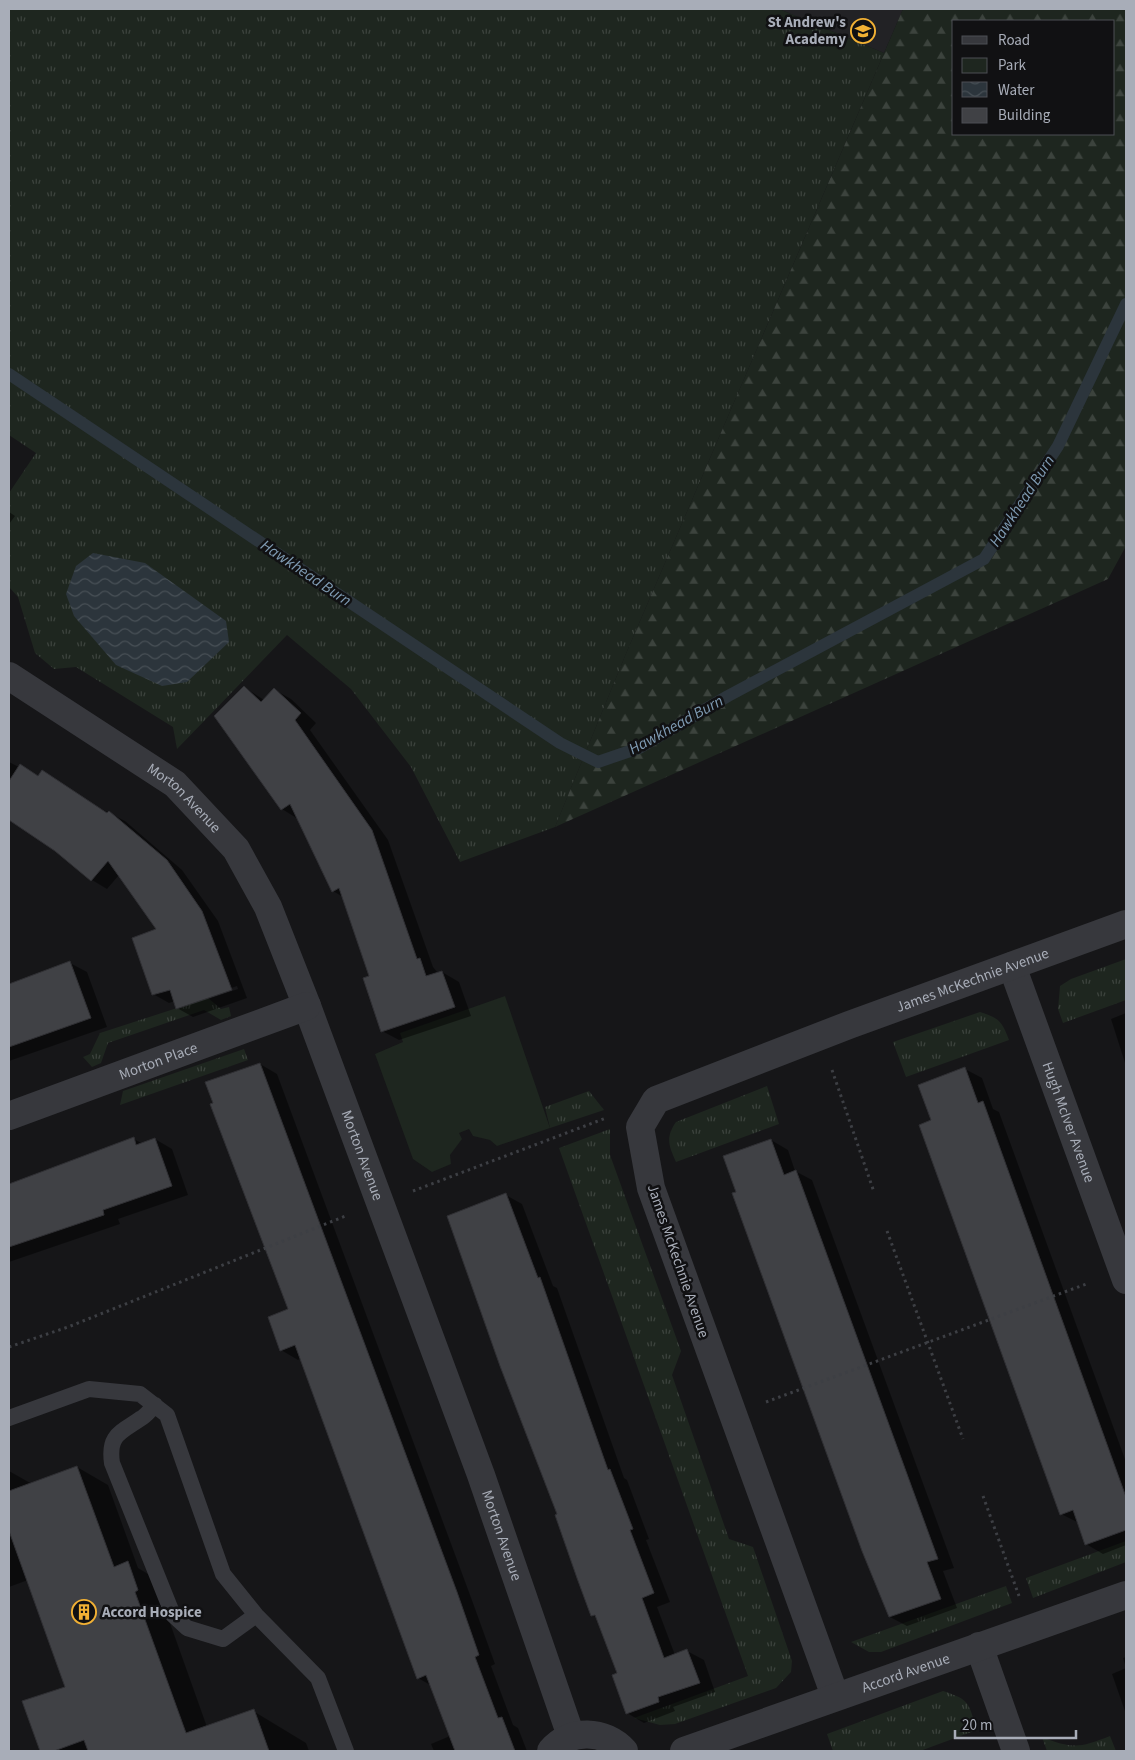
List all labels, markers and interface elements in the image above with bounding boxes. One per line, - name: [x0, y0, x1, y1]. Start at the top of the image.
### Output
- place label: St Andrew's Academy: [768, 12, 846, 50]
- school or university icon: St Andrew's Academy: [850, 18, 876, 44]
- legend: [952, 20, 1115, 135]
- text: Road: [998, 30, 1030, 51]
- text: Park: [998, 55, 1027, 76]
- text: Water: [998, 80, 1035, 101]
- text: Building: [998, 105, 1051, 126]
- water label: Hawkhead Burn: [984, 451, 1060, 551]
- water label: Hawkhead Burn: [256, 534, 356, 612]
- water label: Hawkhead Burn: [625, 690, 727, 760]
- street label: Morton Avenue: [143, 758, 226, 837]
- street label: James McKechnie Avenue: [893, 943, 1052, 1018]
- street label: Morton Place: [116, 1037, 200, 1085]
- street label: Hugh McIver Avenue: [1037, 1059, 1100, 1185]
- street label: Morton Avenue: [336, 1107, 389, 1203]
- street label: James McKechnie Avenue: [642, 1181, 714, 1341]
- street label: Morton Avenue: [476, 1487, 527, 1584]
- building icon: Accord Hospice: [71, 1599, 97, 1625]
- place label: Accord Hospice: [101, 1602, 202, 1623]
- street label: Accord Avenue: [859, 1648, 953, 1698]
- scale bar: [955, 1708, 1076, 1740]
- text: 20 m: [962, 1715, 992, 1736]

